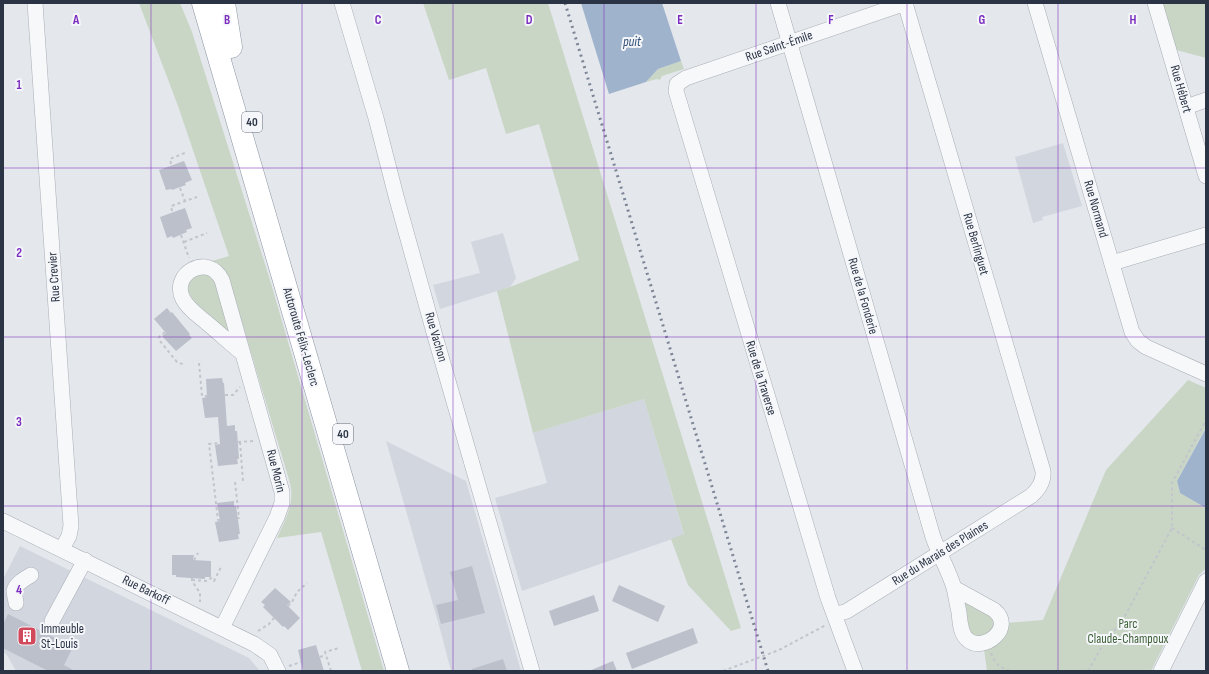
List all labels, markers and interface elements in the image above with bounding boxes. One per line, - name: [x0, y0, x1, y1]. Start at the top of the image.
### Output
- text: A: [72, 12, 80, 28]
- text: B: [224, 12, 230, 28]
- text: C: [375, 12, 382, 28]
- text: D: [526, 12, 533, 28]
- text: E: [677, 12, 683, 28]
- text: F: [828, 12, 834, 28]
- text: G: [979, 12, 986, 28]
- text: H: [1130, 12, 1137, 28]
- street label: Rue Saint-Émile: [743, 27, 815, 65]
- water label: puit: [622, 33, 642, 50]
- street label: Rue Hébert: [1167, 63, 1195, 115]
- text: 1: [16, 77, 22, 93]
- road number: 40: [242, 112, 262, 132]
- street label: Rue Normand: [1080, 179, 1112, 239]
- street label: Rue Berlinguet: [960, 211, 993, 277]
- text: 2: [16, 245, 22, 261]
- street label: Rue Crevier: [44, 251, 64, 303]
- street label: Rue de la Fonderie: [844, 256, 882, 336]
- street label: Autoroute Félix-Leclerc: [279, 285, 323, 388]
- street label: Rue Vachon: [421, 310, 451, 364]
- street label: Rue de la Traverse: [742, 339, 780, 417]
- text: 3: [16, 414, 22, 430]
- road number: 40: [333, 424, 353, 444]
- street label: Rue Morin: [263, 448, 289, 494]
- street label: Rue du Marais des Plaines: [889, 517, 991, 589]
- street label: Rue Barkoff: [120, 572, 173, 609]
- text: 4: [16, 582, 22, 598]
- park label: Parc Claude-Champoux: [1088, 616, 1169, 647]
- place label: Immeuble St-Louis: [41, 621, 84, 652]
- building icon: Immeuble St-Louis: [16, 625, 38, 647]

